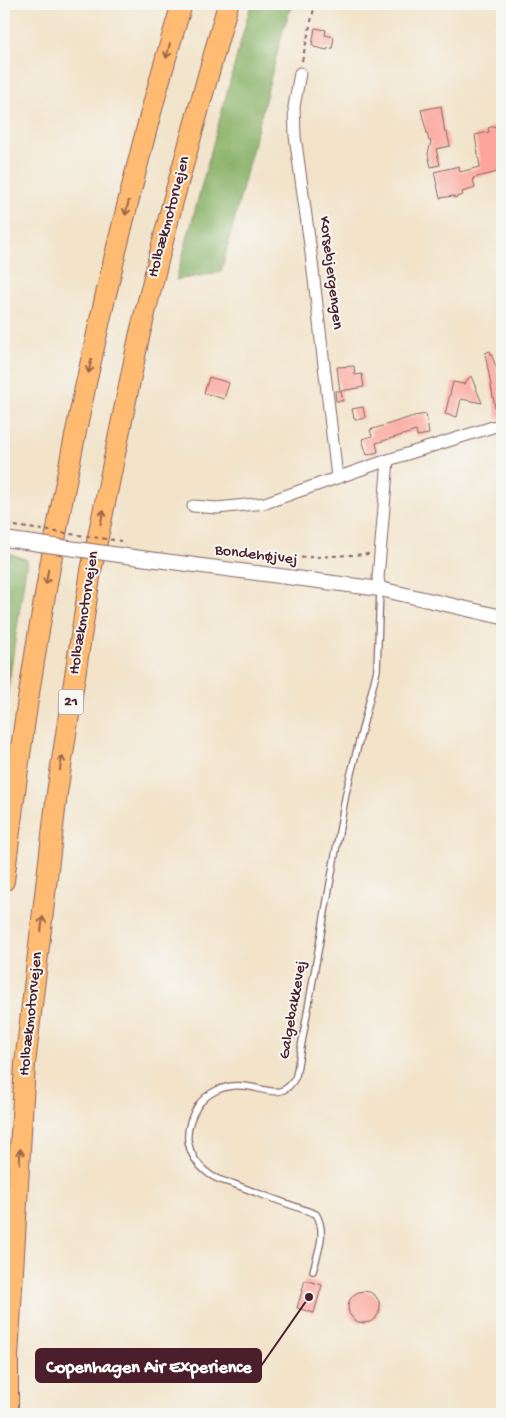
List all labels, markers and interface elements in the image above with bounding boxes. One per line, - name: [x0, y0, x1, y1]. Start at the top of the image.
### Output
- one-way arrow: [163, 42, 173, 58]
- street label: Holbækmotorvejen: [145, 154, 195, 280]
- one-way arrow: [122, 199, 131, 215]
- street label: Korsebjergengen: [314, 215, 346, 331]
- one-way arrow: [85, 358, 94, 374]
- one-way arrow: [98, 509, 107, 525]
- street label: Bondehøjvej: [213, 541, 298, 571]
- street label: Holbækmotorvejen: [66, 549, 104, 676]
- one-way arrow: [42, 568, 52, 584]
- road number: 21: [58, 690, 84, 714]
- one-way arrow: [57, 756, 67, 772]
- one-way arrow: [37, 917, 47, 933]
- street label: Holbækmotorvejen: [16, 951, 48, 1077]
- street label: Galgebakkevej: [276, 959, 312, 1061]
- one-way arrow: [15, 1148, 24, 1164]
- callout: Copenhagen Air Experience: [36, 1349, 261, 1382]
- text: Copenhagen Air Experience: [45, 1358, 252, 1379]

